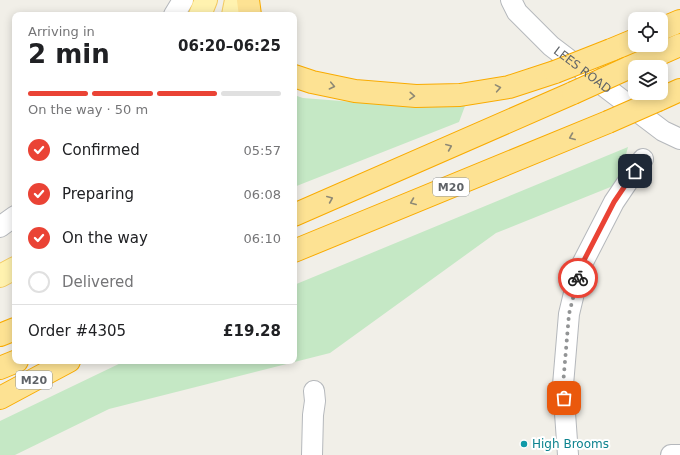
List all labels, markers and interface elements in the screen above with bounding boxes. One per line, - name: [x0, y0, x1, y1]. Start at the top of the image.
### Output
- map controls: [628, 12, 668, 100]
- button: locate: [628, 12, 668, 52]
- text: Arriving in: [28, 24, 95, 39]
- text: 06:20–06:25: [178, 37, 281, 55]
- text: 2 min: [28, 39, 110, 69]
- street label: LEES ROAD: [551, 44, 614, 96]
- button: layers: [628, 60, 668, 100]
- one-way arrow: [328, 81, 335, 89]
- one-way arrow: [495, 85, 501, 93]
- one-way arrow: [409, 91, 415, 100]
- text: On the way · 50 m: [28, 102, 148, 117]
- one-way arrow: [569, 133, 576, 141]
- icon: check: [28, 139, 50, 161]
- text: Confirmed: [62, 141, 140, 159]
- text: 05:57: [244, 143, 281, 158]
- one-way arrow: [445, 144, 452, 152]
- pin: [618, 154, 652, 188]
- icon: home: [624, 160, 646, 182]
- road number: M20: [433, 178, 469, 196]
- icon: check: [28, 183, 50, 205]
- text: Preparing: [62, 185, 134, 203]
- text: 06:08: [244, 187, 281, 202]
- one-way arrow: [325, 196, 333, 204]
- one-way arrow: [410, 198, 417, 206]
- icon: check: [28, 227, 50, 249]
- text: On the way: [62, 229, 148, 247]
- text: 06:10: [244, 231, 281, 246]
- courier: [558, 258, 598, 298]
- icon: bike: [567, 267, 589, 289]
- text: Delivered: [62, 273, 134, 291]
- text: Order #4305: [28, 322, 126, 340]
- text: £19.28: [223, 322, 281, 340]
- road number: M20: [16, 371, 52, 389]
- pin: [547, 381, 581, 415]
- icon: bag: [553, 387, 575, 409]
- place label: High Brooms: [532, 437, 609, 451]
- marker: High Brooms: [519, 439, 529, 449]

